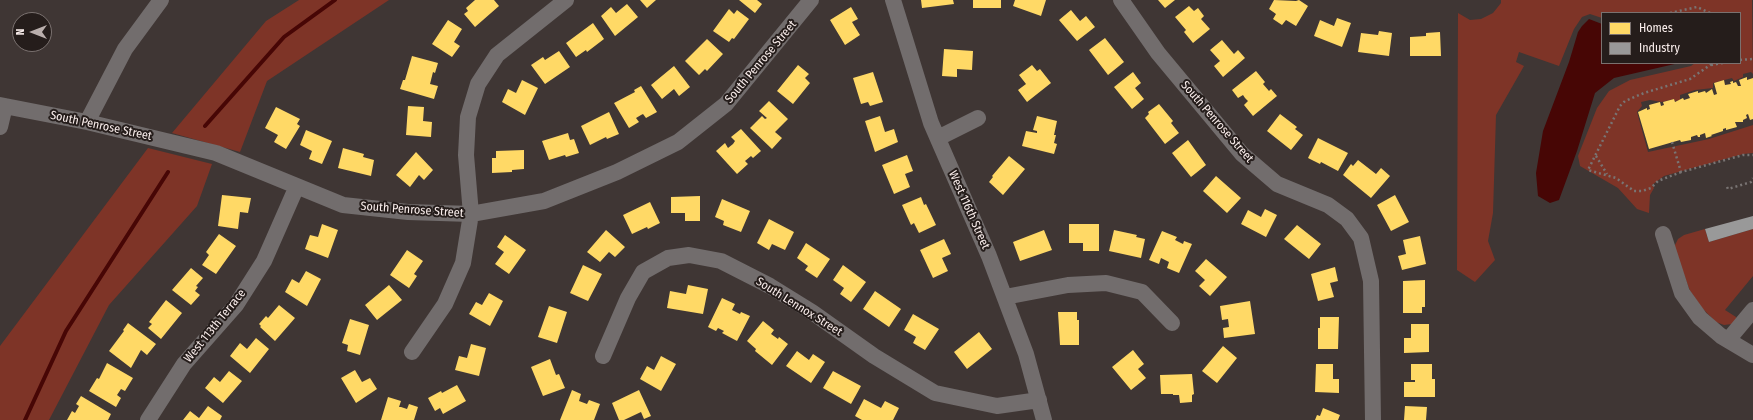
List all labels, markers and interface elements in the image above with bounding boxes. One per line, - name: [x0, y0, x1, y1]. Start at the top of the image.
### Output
- north arrow: [12, 12, 52, 52]
- legend: [1601, 12, 1741, 64]
- street label: South Penrose Street: [722, 18, 800, 106]
- text: Homes: [1639, 21, 1673, 35]
- text: N: [14, 29, 27, 35]
- text: Industry: [1639, 41, 1680, 55]
- street label: South Penrose Street: [1178, 78, 1256, 166]
- street label: South Penrose Street: [49, 108, 153, 144]
- street label: West 116th Street: [945, 169, 993, 251]
- street label: South Penrose Street: [360, 199, 464, 221]
- street label: South Lennox Street: [753, 275, 845, 339]
- street label: West 113th Terrace: [181, 287, 249, 365]

